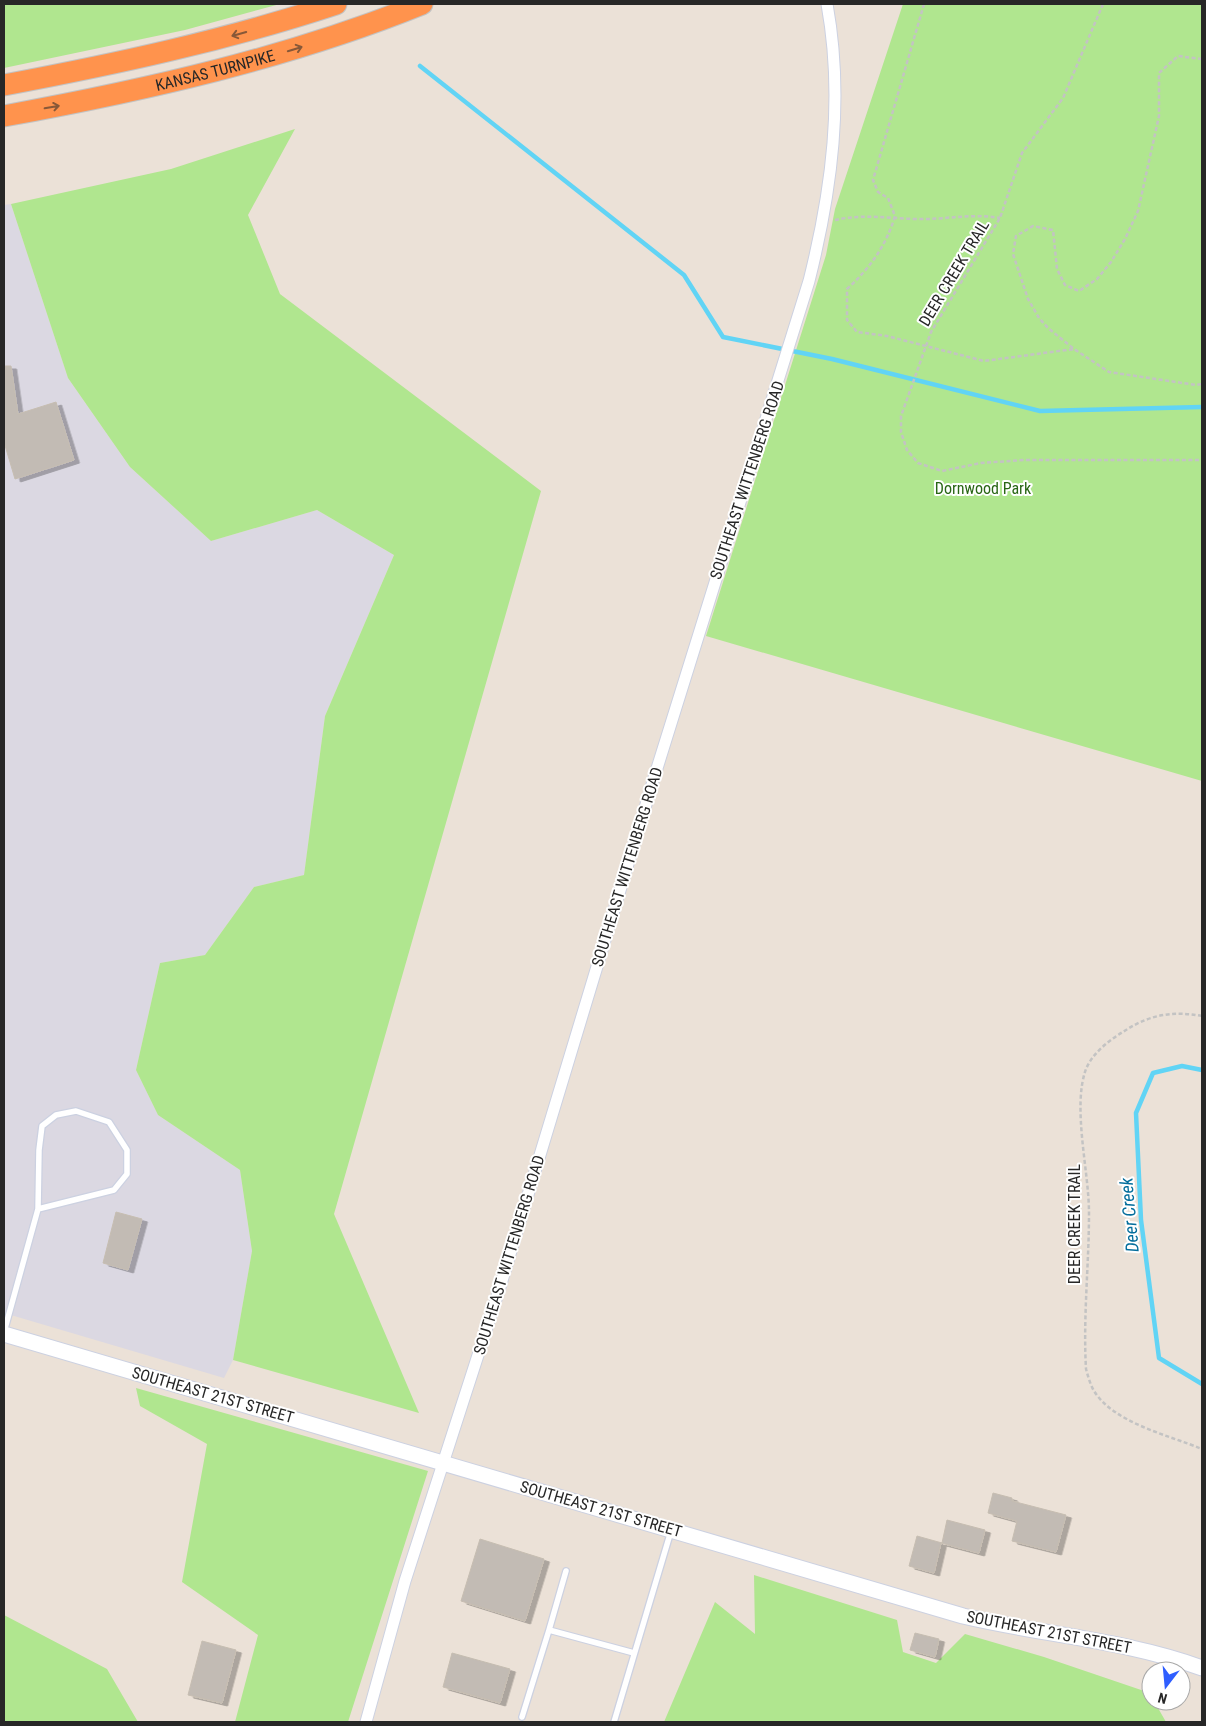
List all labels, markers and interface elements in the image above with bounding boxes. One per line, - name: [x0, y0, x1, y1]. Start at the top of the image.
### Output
- one-way arrow: [232, 29, 248, 39]
- one-way arrow: [286, 43, 302, 53]
- street label: KANSAS TURNPIKE: [154, 45, 277, 94]
- one-way arrow: [43, 102, 59, 112]
- street label: DEER CREEK TRAIL: [915, 216, 993, 330]
- street label: SOUTHEAST WITTENBERG ROAD: [706, 378, 788, 582]
- park label: Dornwood Park: [935, 479, 1032, 498]
- street label: SOUTHEAST WITTENBERG ROAD: [588, 765, 666, 969]
- street label: SOUTHEAST WITTENBERG ROAD: [470, 1153, 548, 1357]
- street label: DEER CREEK TRAIL: [1065, 1163, 1084, 1284]
- water label: Deer Creek: [1115, 1176, 1143, 1253]
- street label: SOUTHEAST 21ST STREET: [130, 1363, 296, 1427]
- street label: SOUTHEAST 21ST STREET: [518, 1477, 684, 1541]
- street label: SOUTHEAST 21ST STREET: [965, 1607, 1133, 1657]
- north arrow: [1141, 1661, 1191, 1711]
- text: N: [1156, 1690, 1169, 1707]

